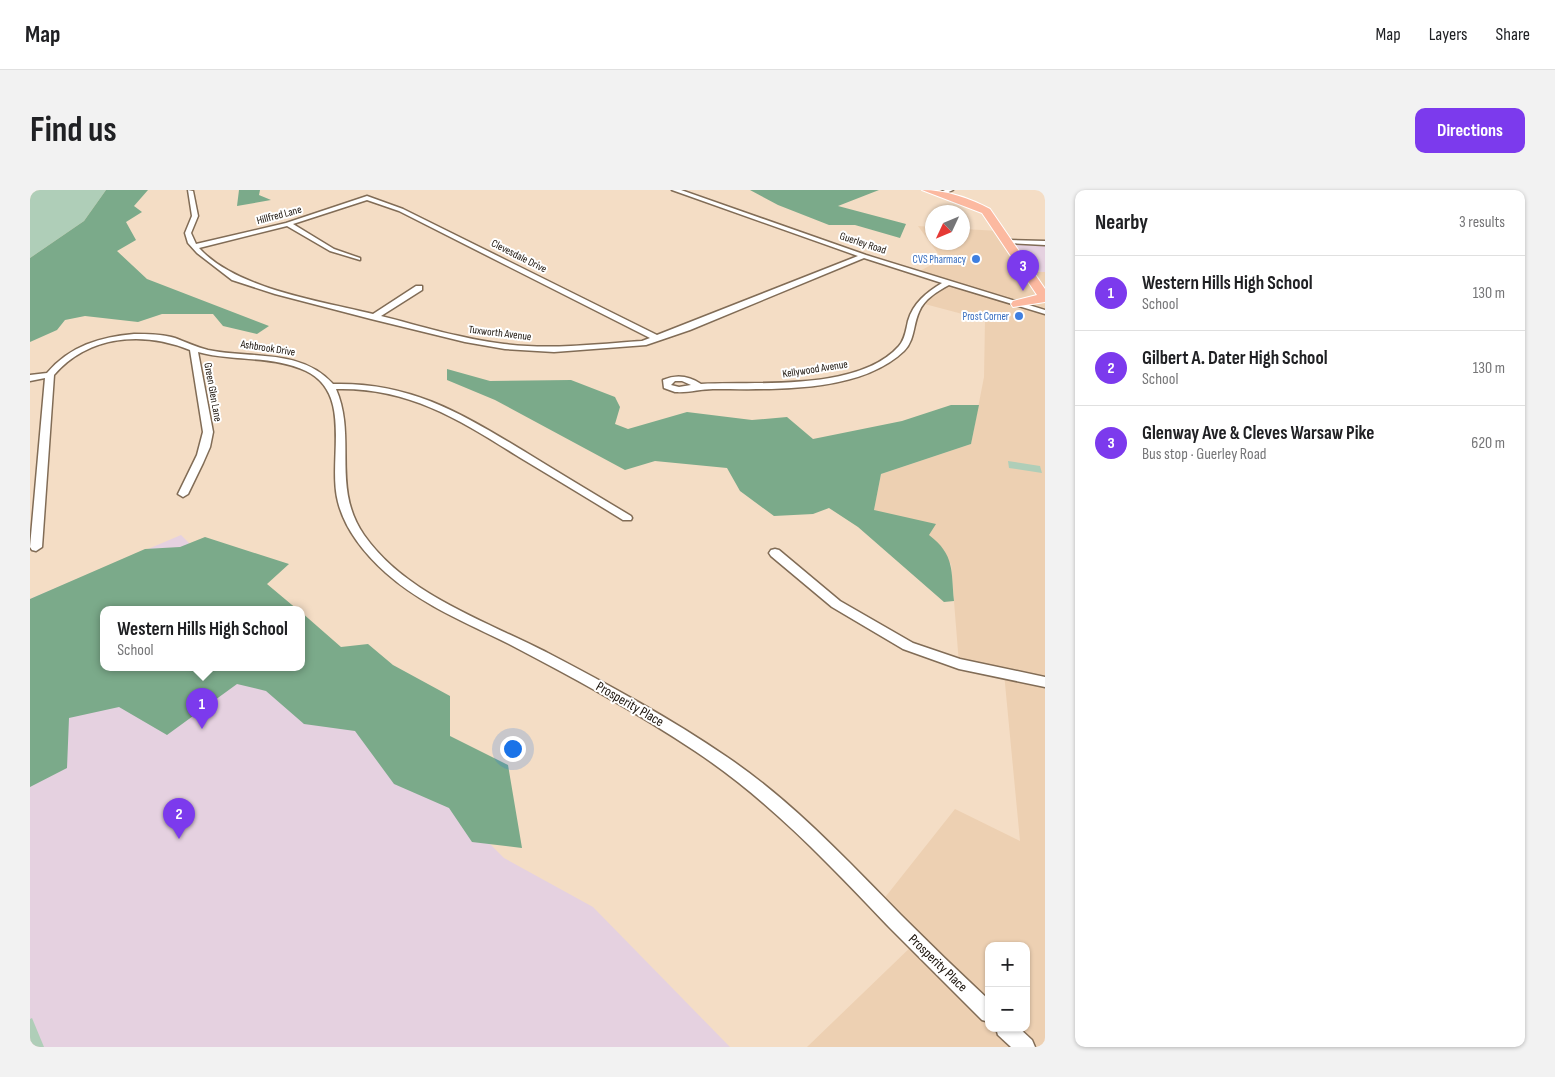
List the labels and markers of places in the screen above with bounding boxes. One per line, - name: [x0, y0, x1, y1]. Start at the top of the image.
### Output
- pin: 3: [1007, 250, 1039, 291]
- place label: CVS Pharmacy: [913, 253, 967, 266]
- marker: CVS Pharmacy: [970, 253, 982, 265]
- place label: Prost Corner: [963, 310, 1009, 323]
- marker: Prost Corner: [1013, 310, 1025, 322]
- pin: 1: [186, 688, 218, 729]
- pin: 2: [163, 798, 195, 839]

